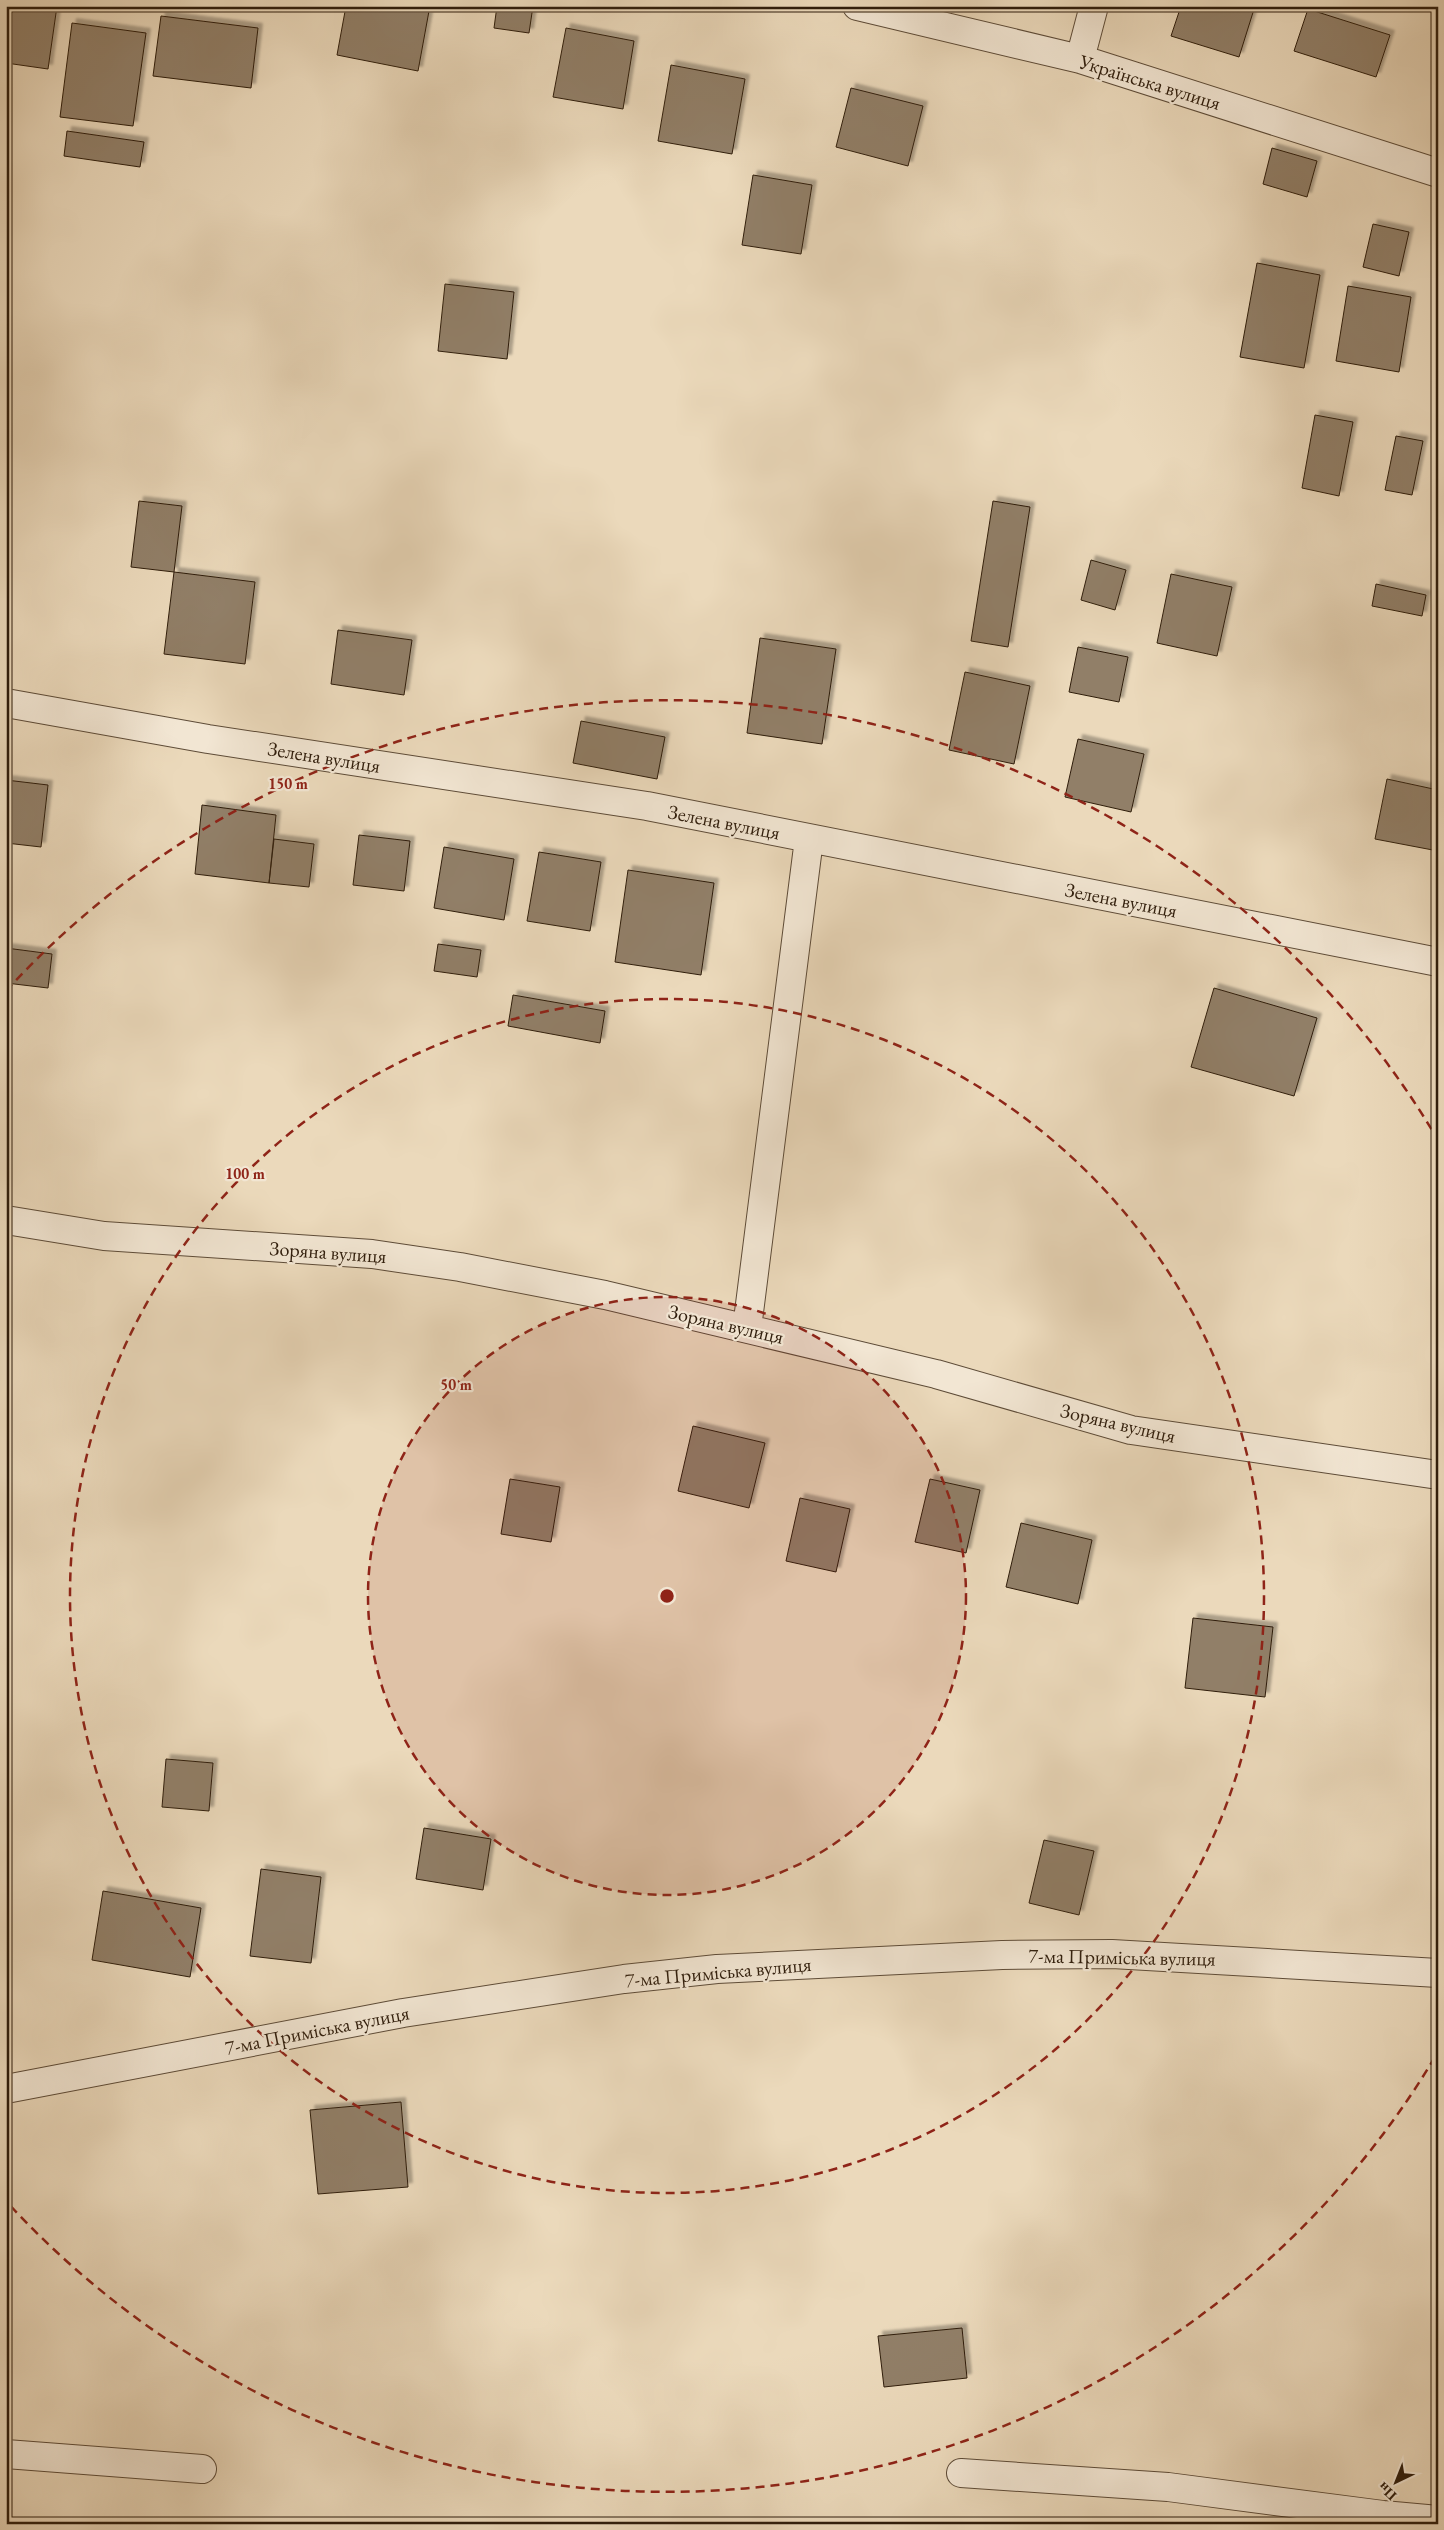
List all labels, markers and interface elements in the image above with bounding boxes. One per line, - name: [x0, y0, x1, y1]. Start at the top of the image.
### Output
- street label: Українська вулиця: [1075, 48, 1224, 116]
- street label: Зелена вулиця: [266, 735, 382, 779]
- text: 150 m: [268, 774, 308, 793]
- street label: Зелена вулиця: [666, 798, 782, 846]
- street label: Зелена вулиця: [1063, 876, 1179, 924]
- text: 100 m: [225, 1164, 265, 1183]
- street label: Зоряна вулиця: [269, 1235, 387, 1269]
- street label: Зоряна вулиця: [666, 1298, 786, 1350]
- text: 50 m: [440, 1375, 472, 1394]
- street label: Зоряна вулиця: [1058, 1397, 1178, 1449]
- centre of rings: [658, 1587, 676, 1605]
- street label: 7-ма Приміська вулиця: [1028, 1942, 1216, 1972]
- street label: 7-ма Приміська вулиця: [624, 1951, 812, 1993]
- street label: 7-ма Приміська вулиця: [223, 1999, 411, 2061]
- north arrow: [1372, 2458, 1422, 2508]
- text: Пн: [1374, 2478, 1400, 2505]

